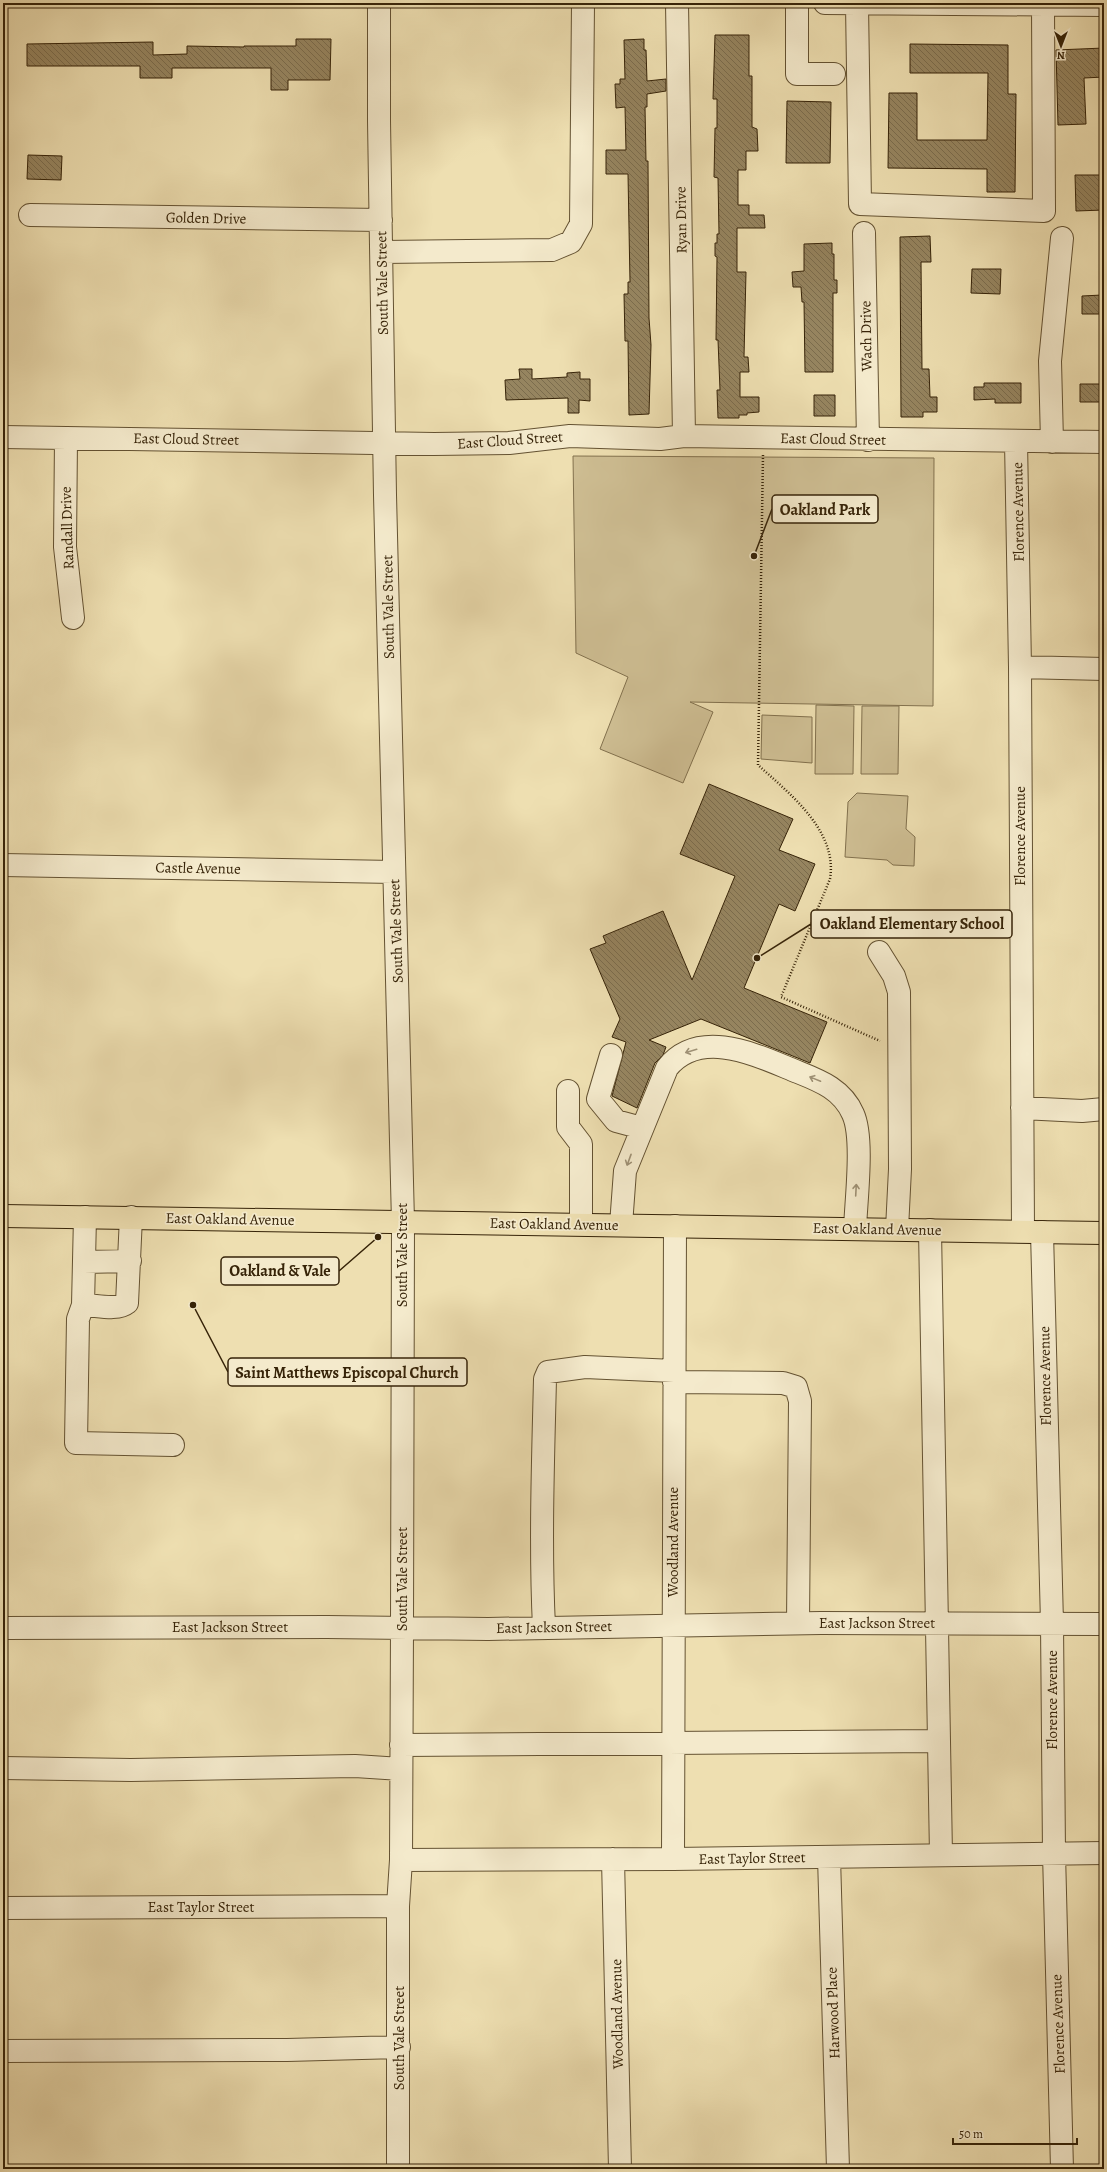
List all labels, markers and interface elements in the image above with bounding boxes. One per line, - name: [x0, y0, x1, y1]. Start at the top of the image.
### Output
- north arrow: [1041, 26, 1081, 66]
- text: N: [1057, 48, 1065, 63]
- street label: Ryan Drive: [670, 186, 692, 254]
- street label: Golden Drive: [166, 207, 247, 229]
- street label: South Vale Street: [371, 231, 393, 335]
- street label: Wach Drive: [855, 300, 877, 373]
- street label: East Cloud Street: [456, 426, 564, 454]
- street label: East Cloud Street: [133, 428, 239, 450]
- street label: East Cloud Street: [780, 428, 886, 450]
- street label: Florence Avenue: [1007, 462, 1029, 562]
- street label: Randall Drive: [56, 486, 78, 570]
- callout: Oakland Park: [772, 495, 878, 523]
- text: Oakland Park: [780, 499, 871, 521]
- street label: South Vale Street: [377, 555, 399, 659]
- street label: Florence Avenue: [1010, 786, 1030, 886]
- street label: Castle Avenue: [155, 857, 241, 879]
- street label: South Vale Street: [384, 878, 408, 983]
- callout: Oakland Elementary School: [811, 910, 1012, 938]
- text: Oakland Elementary School: [820, 913, 1005, 935]
- one-way arrow: [685, 1048, 698, 1055]
- one-way arrow: [810, 1075, 822, 1083]
- one-way arrow: [625, 1154, 633, 1166]
- one-way arrow: [853, 1184, 860, 1197]
- street label: South Vale Street: [392, 1203, 412, 1307]
- street label: East Oakland Avenue: [165, 1208, 295, 1230]
- street label: East Oakland Avenue: [489, 1213, 619, 1235]
- street label: East Oakland Avenue: [812, 1218, 942, 1240]
- callout: Oakland & Vale: [221, 1257, 339, 1285]
- text: Oakland & Vale: [229, 1260, 331, 1282]
- street label: Florence Avenue: [1034, 1326, 1056, 1426]
- callout: Saint Matthews Episcopal Church: [228, 1358, 467, 1386]
- text: Saint Matthews Episcopal Church: [235, 1362, 459, 1384]
- street label: Woodland Avenue: [663, 1487, 683, 1598]
- street label: South Vale Street: [392, 1527, 412, 1631]
- street label: East Jackson Street: [819, 1613, 935, 1633]
- street label: East Jackson Street: [496, 1616, 612, 1638]
- street label: East Jackson Street: [172, 1617, 288, 1637]
- street label: Florence Avenue: [1042, 1650, 1062, 1750]
- street label: East Taylor Street: [698, 1847, 806, 1869]
- street label: East Taylor Street: [147, 1897, 255, 1917]
- street label: Woodland Avenue: [606, 1958, 628, 2070]
- street label: Harwood Place: [821, 1966, 845, 2059]
- street label: Florence Avenue: [1046, 1973, 1070, 2074]
- street label: South Vale Street: [389, 1986, 409, 2090]
- scale bar: [953, 2120, 1077, 2146]
- text: 50 m: [959, 2126, 983, 2142]

